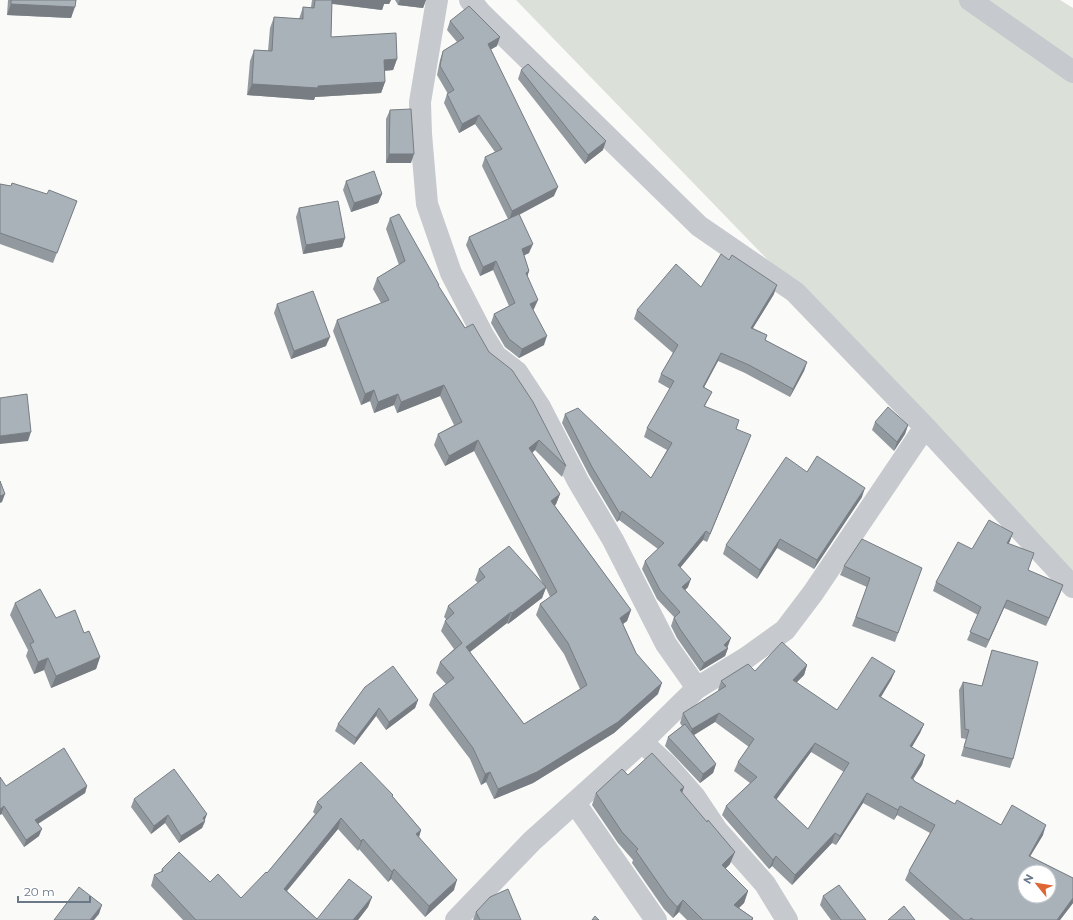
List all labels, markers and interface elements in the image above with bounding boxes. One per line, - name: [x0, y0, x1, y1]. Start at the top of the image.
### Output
- north arrow: [1017, 864, 1057, 904]
- text: N: [1020, 872, 1037, 886]
- scale bar: [18, 878, 90, 904]
- text: 20 m: [24, 884, 55, 899]

